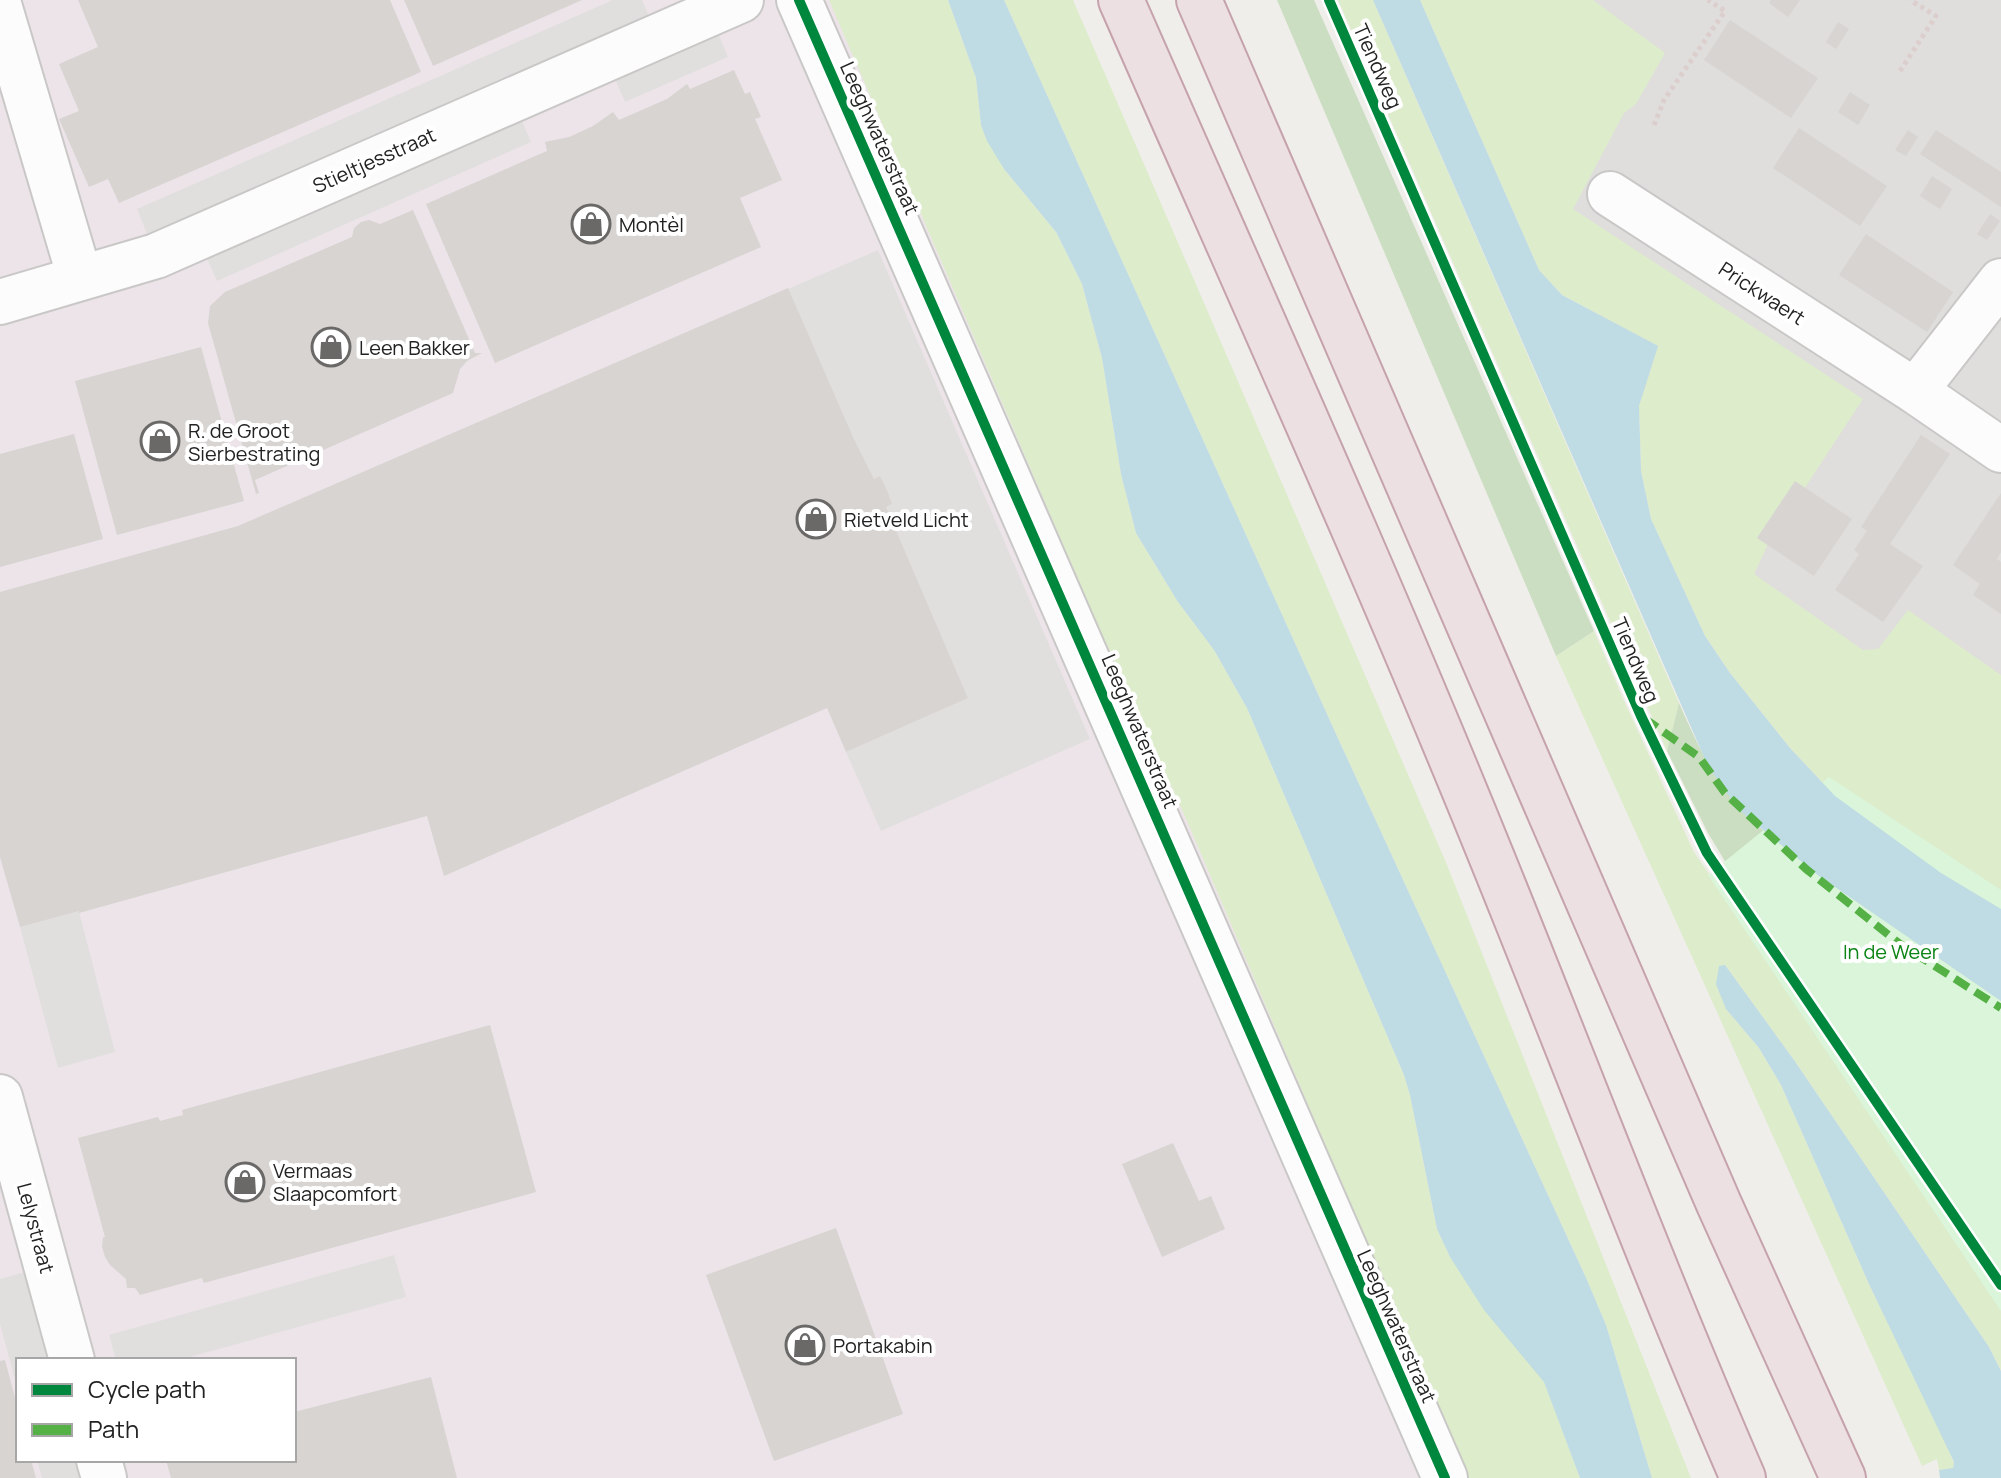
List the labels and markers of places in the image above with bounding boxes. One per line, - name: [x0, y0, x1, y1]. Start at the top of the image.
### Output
- shop icon: Montèl: [570, 203, 612, 245]
- place label: Montèl: [619, 211, 684, 238]
- shop icon: Leen Bakker: [310, 326, 352, 368]
- place label: Leen Bakker: [359, 334, 470, 361]
- place label: R. de Groot Sierbestrating: [188, 417, 320, 467]
- shop icon: R. de Groot Sierbestrating: [139, 420, 181, 462]
- shop icon: Rietveld Licht: [795, 498, 837, 540]
- place label: Rietveld Licht: [844, 506, 969, 533]
- place label: Vermaas Slaapcomfort: [273, 1157, 397, 1207]
- shop icon: Vermaas Slaapcomfort: [224, 1161, 266, 1203]
- shop icon: Portakabin: [784, 1324, 826, 1366]
- place label: Portakabin: [833, 1332, 933, 1359]

